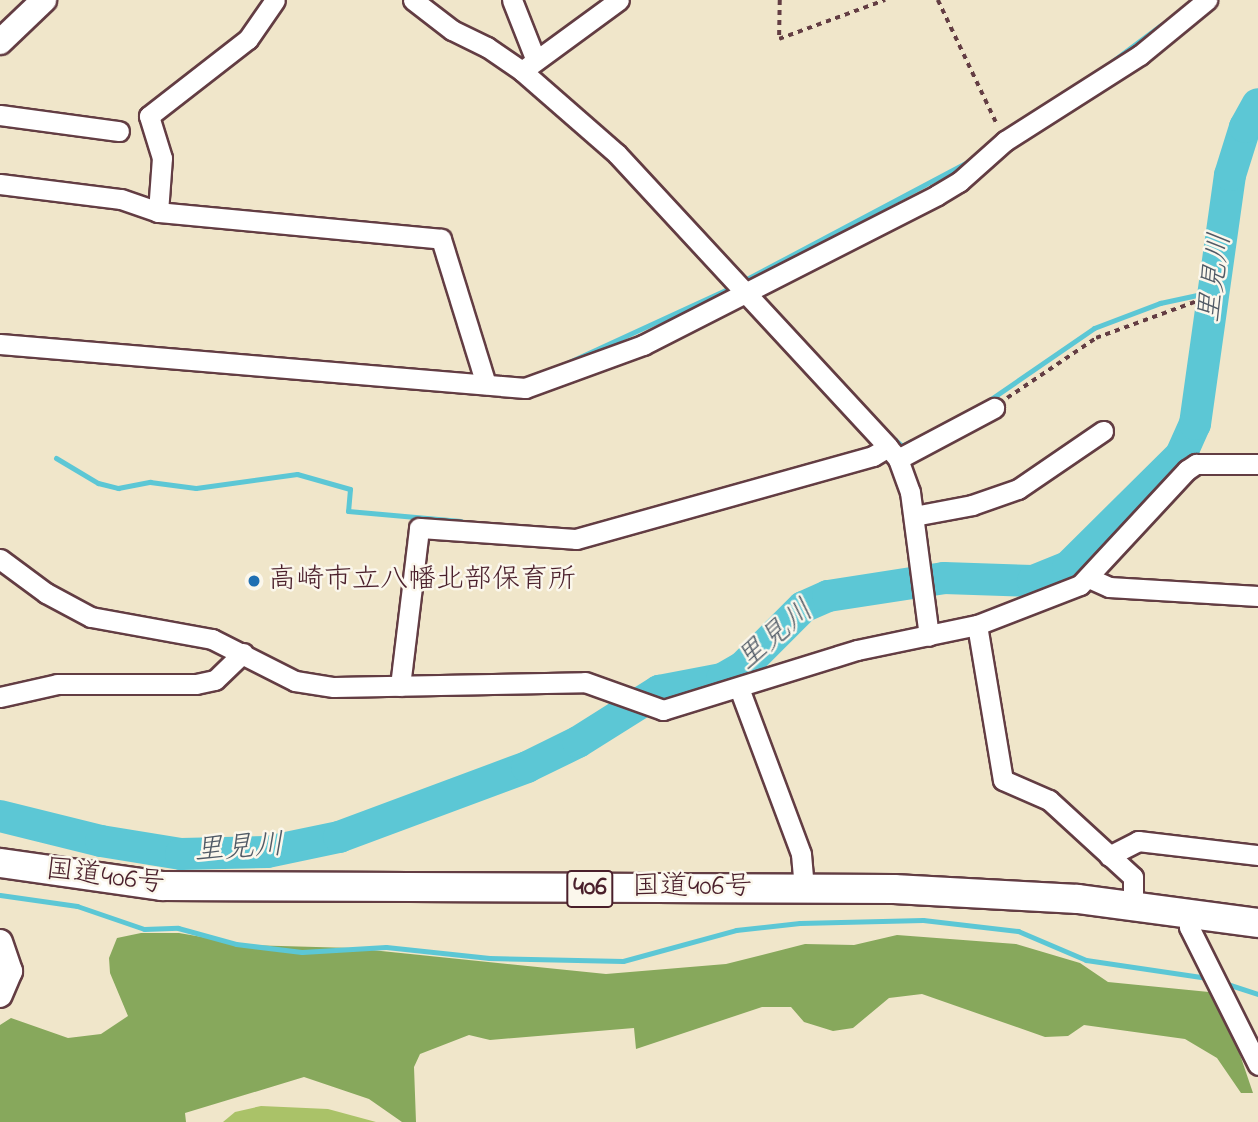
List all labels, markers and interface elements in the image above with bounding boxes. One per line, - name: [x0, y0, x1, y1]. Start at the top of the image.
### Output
- water label: 里見川: [1192, 231, 1240, 325]
- place label: 高崎市立八幡北部保育所: [268, 564, 576, 598]
- marker: 高崎市立八幡北部保育所: [246, 573, 262, 589]
- water label: 里見川: [730, 593, 822, 679]
- water label: 里見川: [193, 828, 285, 870]
- street label: 国道406号: [43, 854, 167, 902]
- road number: 406: [566, 866, 614, 912]
- street label: 国道406号: [632, 871, 752, 905]

